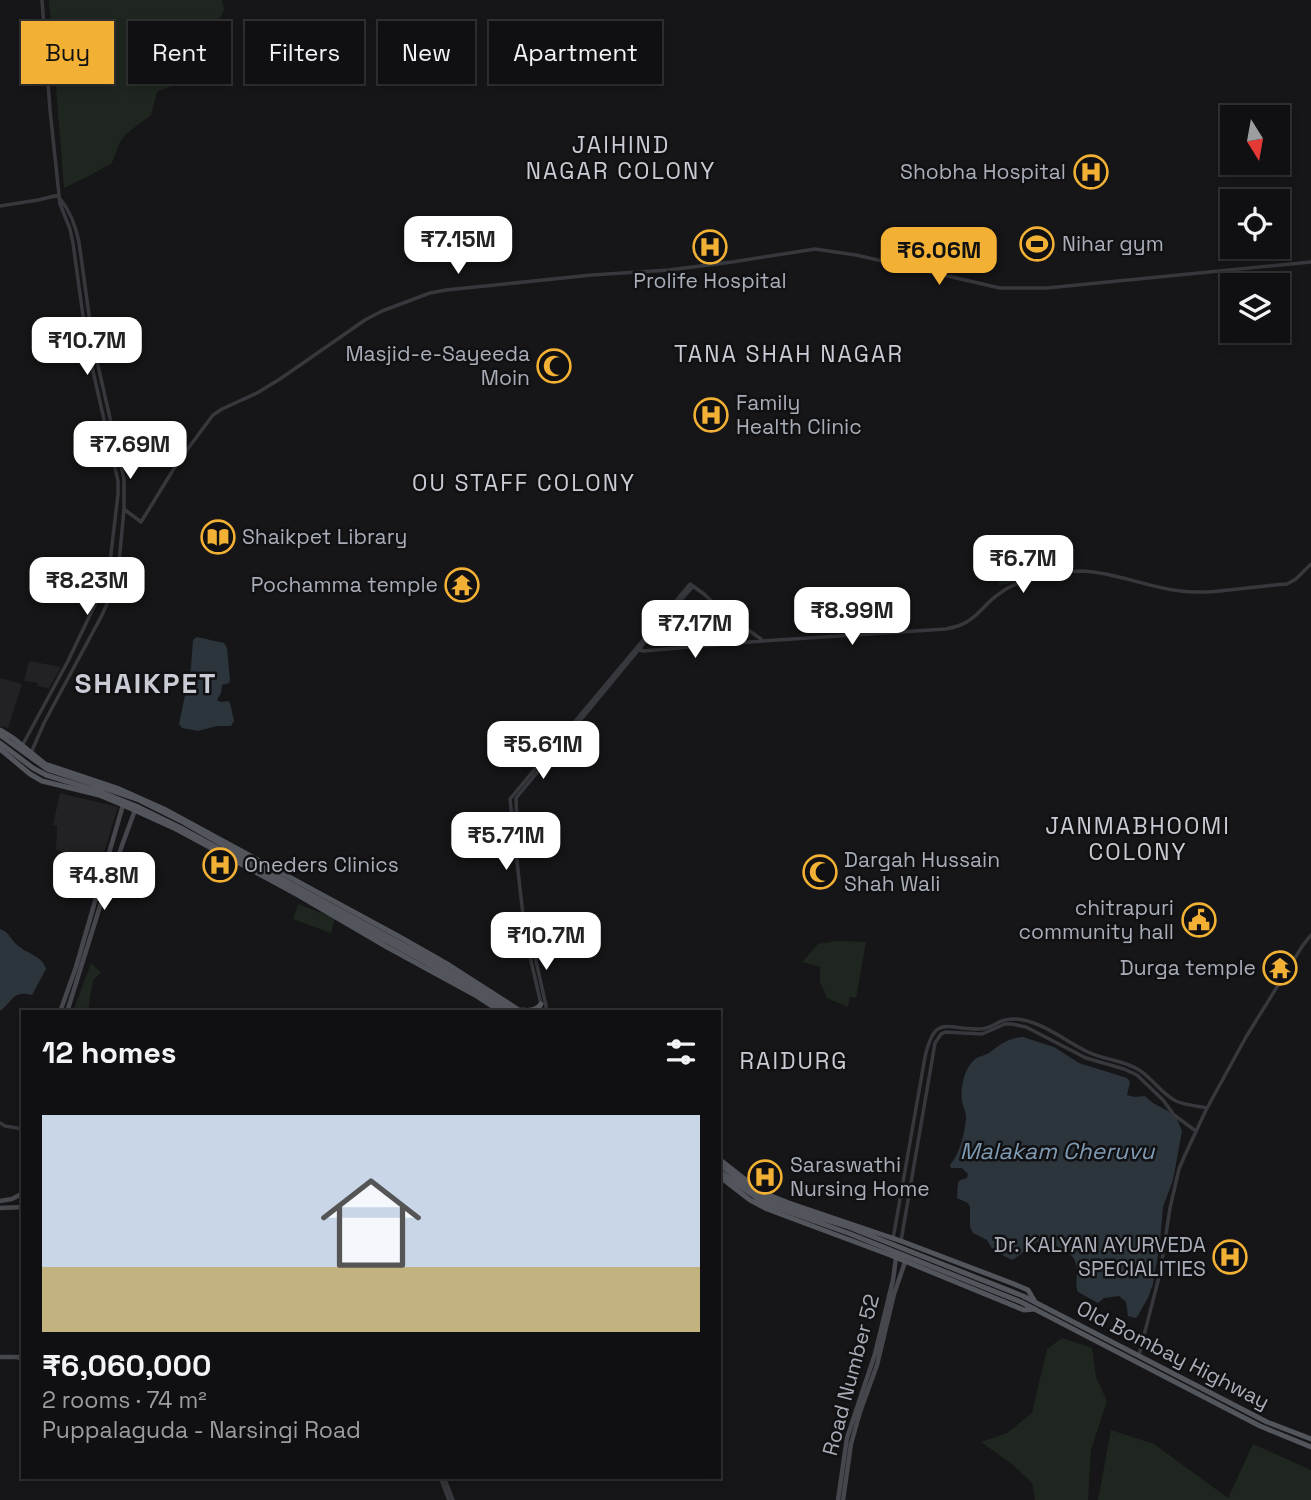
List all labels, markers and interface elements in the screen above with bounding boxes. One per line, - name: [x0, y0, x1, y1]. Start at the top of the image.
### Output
- chip: Buy: [21, 21, 114, 84]
- chip: Rent: [128, 21, 231, 84]
- chip: Filters: [245, 21, 364, 84]
- chip: New: [378, 21, 475, 84]
- chip: Apartment: [489, 21, 662, 84]
- north arrow: [1220, 105, 1290, 175]
- map controls: [1220, 105, 1290, 343]
- district label: JAIHIND NAGAR COLONY: [526, 130, 716, 186]
- hospital icon: Shobha Hospital: [1072, 153, 1110, 191]
- place label: Shobha Hospital: [900, 158, 1066, 185]
- button: locate: [1220, 189, 1290, 259]
- pin: ₹7.15M: [401, 216, 515, 276]
- text: ₹7.15M: [420, 224, 496, 254]
- sports icon: Nihar gym: [1018, 225, 1056, 263]
- hospital icon: Prolife Hospital: [691, 228, 729, 266]
- pin: ₹6.06M: [882, 228, 996, 287]
- place label: Nihar gym: [1062, 230, 1164, 257]
- text: ₹6.06M: [897, 235, 981, 265]
- place label: Prolife Hospital: [633, 267, 787, 294]
- button: layers: [1220, 273, 1290, 343]
- pin: ₹10.7M: [30, 318, 144, 377]
- text: ₹10.7M: [48, 325, 126, 355]
- district label: TANA SHAH NAGAR: [674, 339, 904, 369]
- place label: Masjid-e-Sayeeda Moin: [345, 340, 530, 391]
- mosque icon: Masjid-e-Sayeeda Moin: [535, 347, 573, 385]
- place label: Family Health Clinic: [736, 389, 862, 440]
- hospital icon: Family Health Clinic: [692, 396, 730, 434]
- pin: ₹7.69M: [73, 421, 187, 481]
- text: ₹7.69M: [90, 429, 170, 459]
- district label: OU STAFF COLONY: [412, 468, 636, 498]
- library icon: Shaikpet Library: [199, 518, 237, 556]
- place label: Shaikpet Library: [242, 523, 407, 550]
- pin: ₹6.7M: [974, 536, 1072, 595]
- text: ₹6.7M: [989, 543, 1057, 573]
- pin: ₹8.23M: [30, 558, 144, 617]
- text: ₹8.23M: [46, 565, 128, 595]
- temple icon: Pochamma temple: [443, 566, 481, 604]
- place label: Pochamma temple: [251, 571, 438, 598]
- pin: ₹8.99M: [795, 588, 909, 647]
- text: ₹8.99M: [810, 595, 894, 625]
- pin: ₹7.17M: [638, 600, 752, 660]
- text: ₹7.17M: [658, 608, 732, 638]
- district label: SHAIKPET: [75, 665, 217, 701]
- pin: ₹5.61M: [486, 722, 600, 781]
- text: ₹5.61M: [503, 729, 583, 759]
- district label: JANMABHOOMI COLONY: [1045, 811, 1231, 867]
- pin: ₹5.71M: [449, 812, 563, 872]
- text: ₹5.71M: [467, 820, 545, 850]
- hospital icon: Oneders Clinics: [201, 846, 239, 884]
- place label: Dargah Hussain Shah Wali: [844, 846, 1000, 897]
- place label: Oneders Clinics: [244, 851, 399, 878]
- pin: ₹4.8M: [55, 852, 153, 912]
- mosque icon: Dargah Hussain Shah Wali: [801, 853, 839, 891]
- text: ₹4.8M: [69, 860, 139, 890]
- place label: chitrapuri community hall: [1018, 894, 1174, 945]
- public building icon: chitrapuri community hall: [1180, 901, 1218, 939]
- pin: ₹10.7M: [489, 912, 603, 972]
- text: ₹10.7M: [507, 920, 585, 950]
- temple icon: Durga temple: [1261, 949, 1299, 987]
- place label: Durga temple: [1120, 954, 1256, 981]
- text: 12 homes: [42, 1033, 177, 1072]
- icon: filters: [662, 1033, 700, 1071]
- district label: RAIDURG: [740, 1046, 848, 1076]
- water label: Malakam Cheruvu: [960, 1136, 1155, 1166]
- place label: Saraswathi Nursing Home: [790, 1151, 930, 1202]
- hospital icon: Saraswathi Nursing Home: [746, 1158, 784, 1196]
- icon: home: [308, 1160, 434, 1286]
- place label: Dr. KALYAN AYURVEDA SPECIALITIES: [994, 1231, 1206, 1282]
- hospital icon: Dr. KALYAN AYURVEDA SPECIALITIES: [1211, 1238, 1249, 1276]
- street label: Road Number 52: [816, 1291, 885, 1459]
- street label: Old Bombay Highway: [1072, 1294, 1274, 1415]
- text: ₹6,060,000: [42, 1346, 211, 1385]
- text: 2 rooms · 74 m²: [42, 1385, 207, 1415]
- text: Puppalaguda - Narsingi Road: [42, 1415, 361, 1445]

